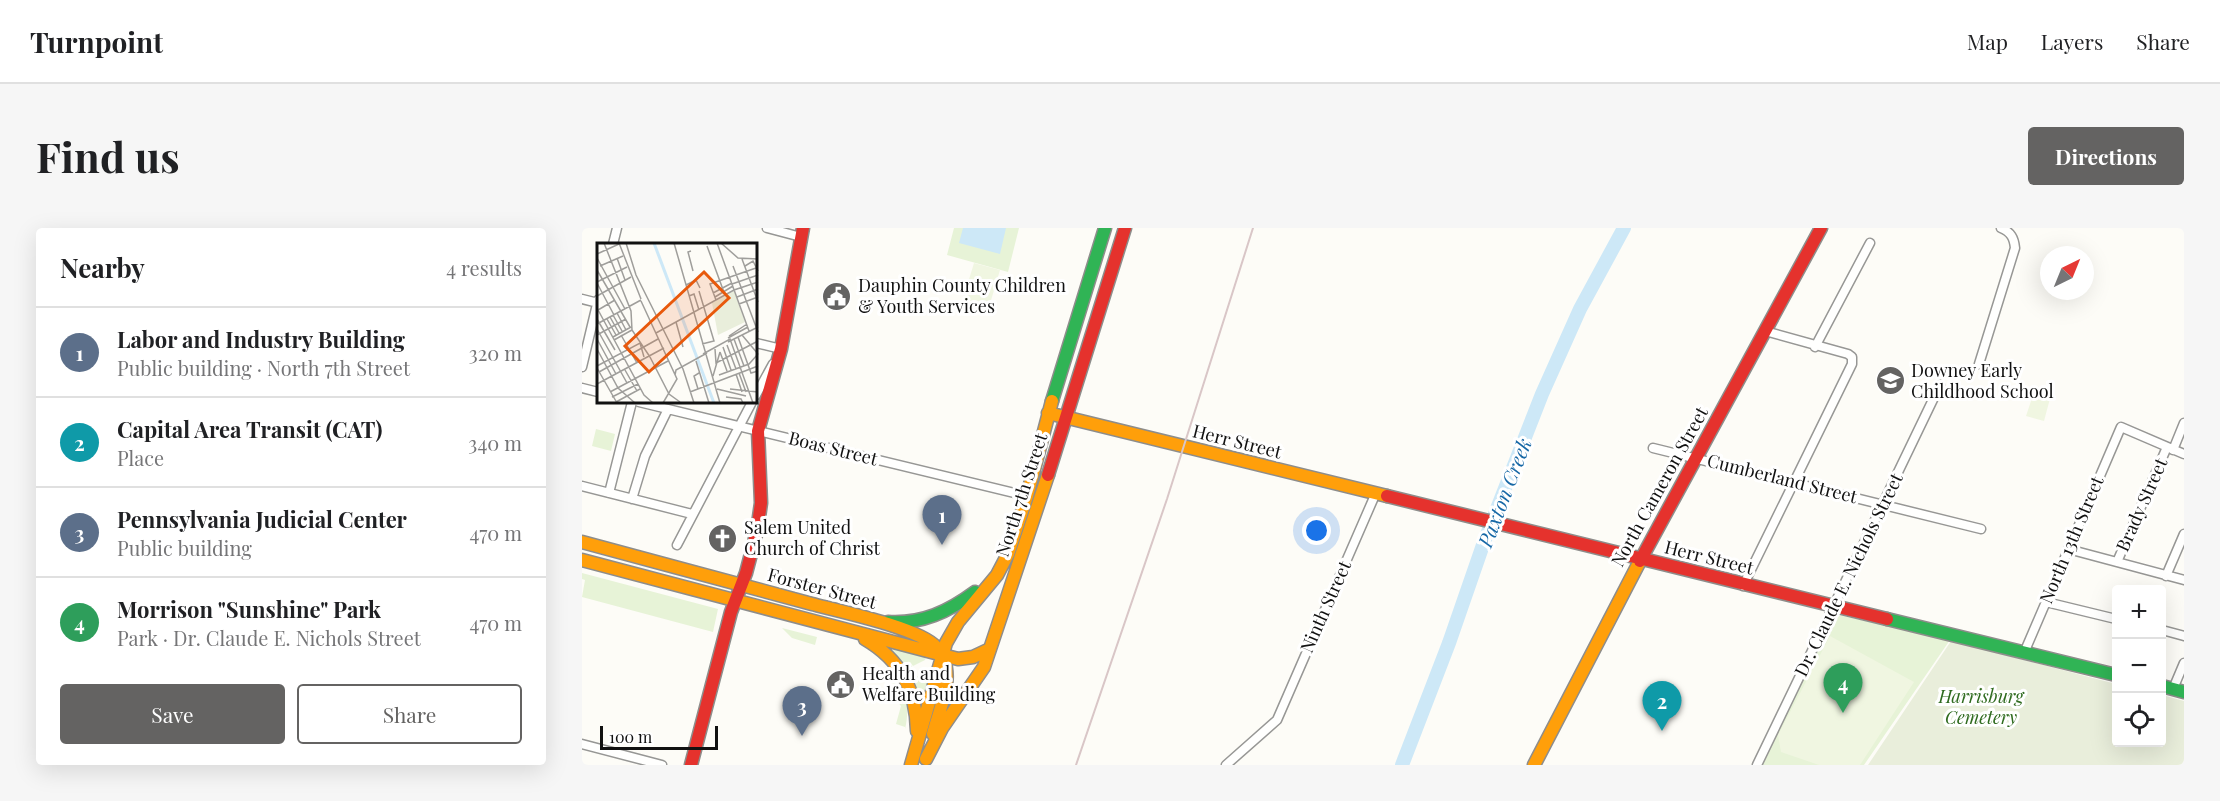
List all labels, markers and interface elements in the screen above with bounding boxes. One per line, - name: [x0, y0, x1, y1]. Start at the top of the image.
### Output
- text: Turnpoint: [30, 23, 163, 60]
- text: Map: [1967, 27, 2008, 55]
- text: Layers: [2041, 27, 2103, 55]
- text: Share: [2136, 27, 2190, 55]
- button: Directions: [2028, 127, 2184, 185]
- text: Find us: [36, 128, 180, 184]
- inset map: [597, 243, 758, 404]
- north arrow: [2040, 246, 2094, 300]
- text: Nearby: [60, 250, 145, 285]
- text: 4 results: [446, 254, 522, 281]
- place label: Dauphin County Children & Youth Services: [858, 273, 1066, 318]
- public building icon: Dauphin County Children & Youth Services: [821, 280, 853, 312]
- text: Labor and Industry Building: [117, 324, 405, 354]
- text: 1: [76, 339, 83, 366]
- text: 320 m: [469, 339, 522, 366]
- text: Public building · North 7th Street: [117, 354, 410, 381]
- place label: Downey Early Childhood School: [1911, 358, 2054, 403]
- school or university icon: Downey Early Childhood School: [1874, 365, 1906, 397]
- street label: North Cameron Street: [1605, 402, 1713, 571]
- text: Capital Area Transit (CAT): [117, 414, 382, 444]
- street label: Herr Street: [1190, 418, 1285, 464]
- street label: Boas Street: [786, 425, 881, 471]
- text: 2: [74, 429, 85, 456]
- text: 340 m: [468, 429, 522, 456]
- street label: North 7th Street: [990, 429, 1053, 560]
- water label: Paxton Creek: [1470, 434, 1537, 552]
- text: Place: [117, 444, 164, 471]
- street label: Cumberland Street: [1705, 448, 1860, 508]
- street label: Brady Street: [2110, 453, 2173, 555]
- street label: Dr. Claude E. Nichols Street: [1788, 468, 1908, 680]
- street label: North 13th Street: [2033, 472, 2109, 607]
- pin: 1: [922, 496, 962, 545]
- text: Pennsylvania Judicial Center: [117, 504, 407, 534]
- place label: Salem United Church of Christ: [744, 515, 881, 560]
- your location: [1302, 516, 1331, 545]
- text: 3: [75, 519, 84, 546]
- text: 470 m: [470, 519, 522, 546]
- church icon: Salem United Church of Christ: [707, 522, 739, 554]
- text: Public building: [117, 534, 252, 561]
- street label: Herr Street: [1662, 534, 1757, 580]
- street label: Ninth Street: [1294, 556, 1356, 656]
- street label: Forster Street: [765, 562, 880, 614]
- map controls: [2112, 585, 2166, 747]
- button: +: [2112, 585, 2166, 639]
- text: Morrison "Sunshine" Park: [117, 594, 381, 624]
- text: 4: [74, 609, 85, 636]
- text: 470 m: [470, 609, 522, 636]
- text: Park · Dr. Claude E. Nichols Street: [117, 624, 421, 651]
- button: −: [2112, 639, 2166, 693]
- place label: Health and Welfare Building: [861, 661, 996, 706]
- pin: 4: [1824, 664, 1862, 713]
- public building icon: Health and Welfare Building: [825, 668, 857, 700]
- pin: 2: [1642, 682, 1682, 731]
- button: Save: [60, 684, 285, 744]
- button: Share: [297, 684, 522, 744]
- park label: Harrisburg Cemetery: [1937, 684, 2026, 729]
- pin: 3: [782, 686, 822, 736]
- button: locate: [2112, 693, 2166, 747]
- scale bar: [600, 723, 718, 750]
- text: 100 m: [609, 726, 652, 747]

